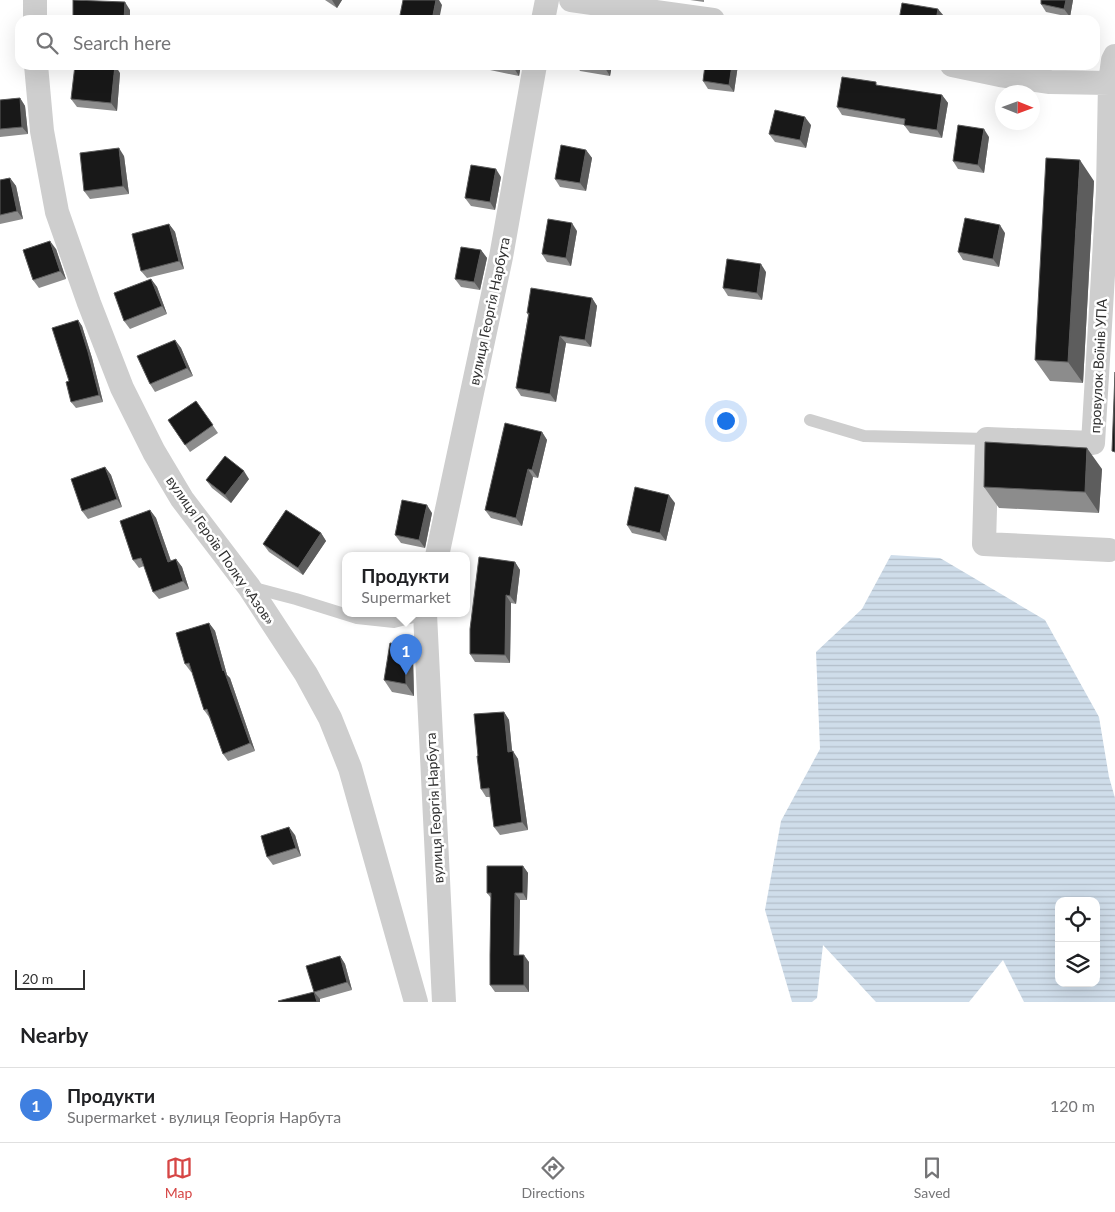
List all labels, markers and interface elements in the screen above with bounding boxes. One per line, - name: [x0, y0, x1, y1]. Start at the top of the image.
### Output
- search box: [15, 15, 1100, 70]
- icon: search: [33, 29, 61, 57]
- text: Search here: [73, 31, 171, 54]
- north arrow: [995, 85, 1040, 130]
- street label: вулиця Георгія Нарбута: [465, 235, 513, 387]
- street label: провулок Воїнів УПА: [1086, 298, 1110, 434]
- your location: [713, 408, 739, 434]
- street label: вулиця Героїв Полку «Азов»: [163, 472, 279, 628]
- popup: [342, 552, 470, 617]
- text: Продукти: [361, 564, 449, 587]
- text: Supermarket: [361, 587, 451, 606]
- pin: 1: [390, 634, 422, 675]
- street label: вулиця Георгія Нарбута: [422, 732, 446, 884]
- map controls: [1055, 897, 1100, 987]
- button: locate: [1055, 897, 1100, 942]
- button: layers: [1055, 942, 1100, 987]
- scale bar: [15, 967, 85, 990]
- text: 20 m: [22, 970, 53, 987]
- text: Nearby: [20, 1022, 88, 1047]
- text: Продукти: [67, 1084, 155, 1107]
- text: 1: [31, 1096, 41, 1115]
- text: 120 m: [1050, 1096, 1095, 1115]
- text: Supermarket · вулиця Георгія Нарбута: [67, 1107, 341, 1126]
- tab: Map: [165, 1154, 193, 1201]
- tab: Directions: [522, 1154, 585, 1201]
- tab: Saved: [914, 1154, 950, 1201]

